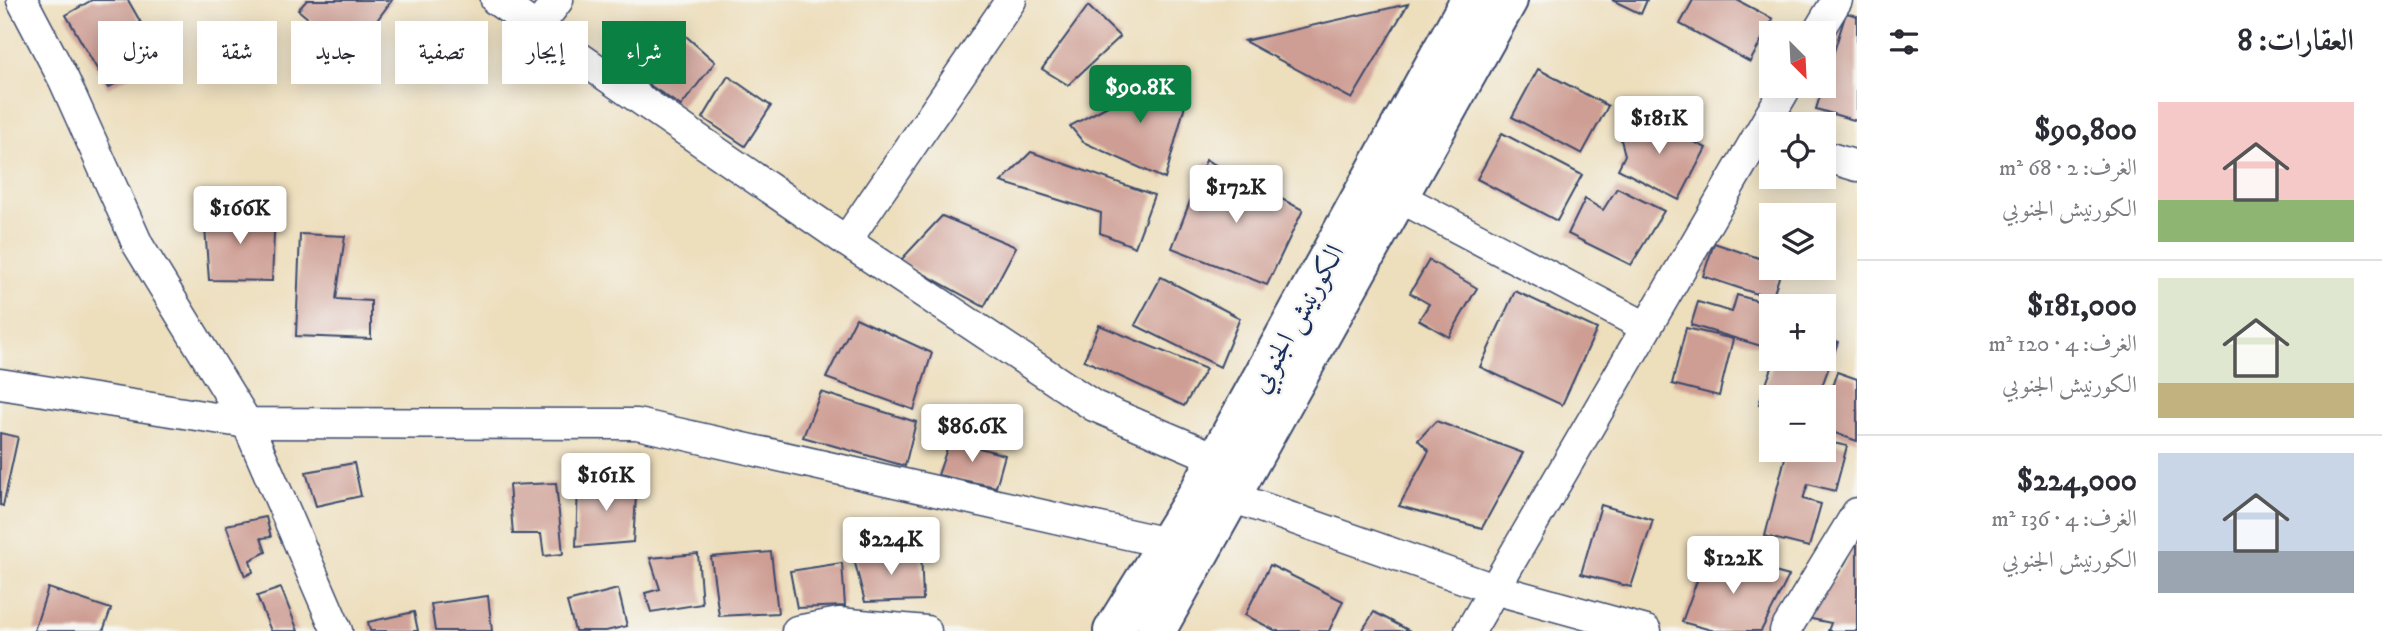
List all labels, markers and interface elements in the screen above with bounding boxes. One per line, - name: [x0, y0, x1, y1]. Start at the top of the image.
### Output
- chip: منزل: [98, 21, 183, 84]
- chip: شقة: [197, 21, 277, 84]
- chip: جديد: [291, 21, 381, 84]
- chip: تصفية: [395, 21, 488, 84]
- chip: إيجار: [502, 21, 588, 84]
- chip: شراء: [602, 21, 686, 84]
- north arrow: [1759, 21, 1836, 98]
- map controls: [1759, 21, 1836, 462]
- icon: filters: [1885, 23, 1923, 61]
- text: العقارات: 8: [2238, 23, 2354, 60]
- pin: $90.8K: [1083, 66, 1197, 125]
- text: $90.8K: [1105, 73, 1175, 102]
- pin: $181K: [1610, 96, 1708, 156]
- text: $181K: [1630, 104, 1688, 133]
- button: locate: [1759, 112, 1836, 189]
- text: $90,800: [2034, 112, 2137, 149]
- icon: home: [2214, 130, 2298, 214]
- text: الغرف: 2 · 68 m²: [1999, 154, 2137, 183]
- pin: $172K: [1187, 166, 1285, 225]
- text: $172K: [1206, 173, 1266, 202]
- pin: $166K: [191, 187, 289, 246]
- text: $166K: [209, 194, 271, 223]
- text: الكورنيش الجنوبي: [2002, 195, 2137, 224]
- button: layers: [1759, 203, 1836, 280]
- street label: الكورنيش الجنوبي: [1242, 238, 1356, 401]
- text: $181,000: [2027, 288, 2137, 325]
- button: +: [1759, 294, 1836, 371]
- icon: home: [2214, 306, 2298, 390]
- text: الغرف: 4 · 120 m²: [1988, 330, 2137, 359]
- text: الكورنيش الجنوبي: [2002, 371, 2137, 400]
- button: −: [1759, 385, 1836, 462]
- pin: $86.6K: [915, 405, 1029, 464]
- text: $86.6K: [937, 412, 1007, 441]
- pin: $161K: [557, 454, 655, 513]
- text: $161K: [577, 461, 635, 490]
- text: $224,000: [2017, 463, 2137, 500]
- icon: home: [2214, 481, 2298, 565]
- text: الغرف: 4 · 136 m²: [1992, 505, 2137, 534]
- pin: $224K: [842, 518, 940, 577]
- text: $224K: [859, 525, 923, 554]
- pin: $122K: [1684, 536, 1782, 596]
- text: $122K: [1703, 544, 1763, 573]
- text: الكورنيش الجنوبي: [2002, 546, 2137, 575]

